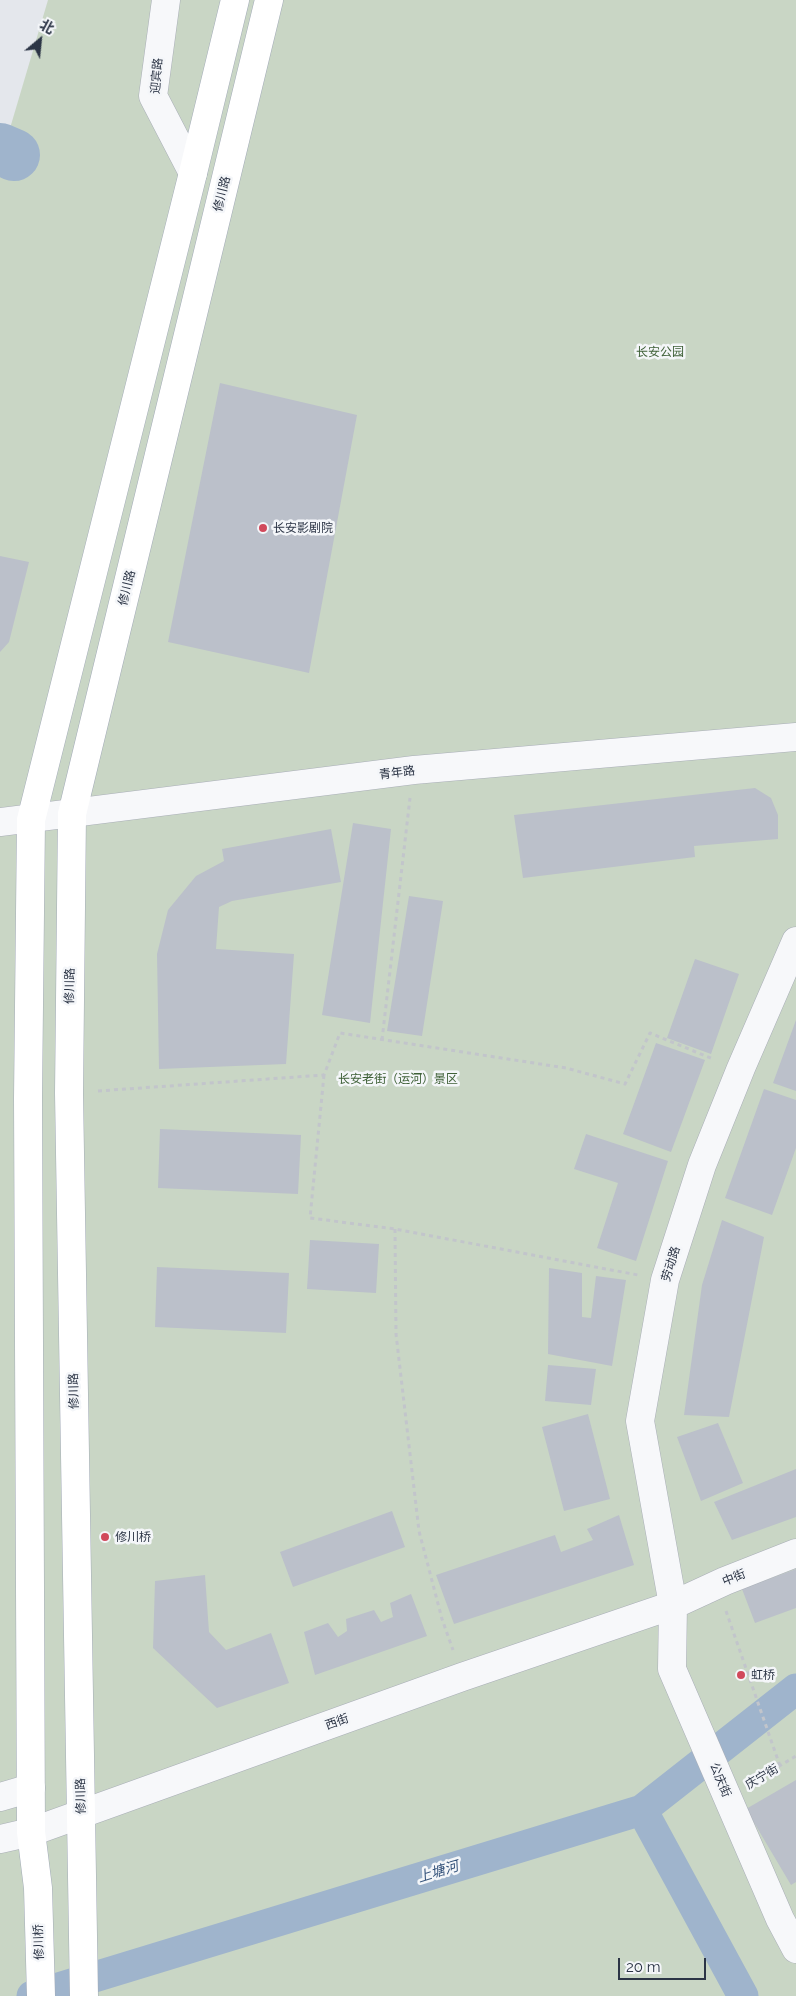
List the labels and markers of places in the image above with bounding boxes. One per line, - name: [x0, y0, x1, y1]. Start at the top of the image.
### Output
- place label: 长安影剧院: [273, 521, 333, 535]
- marker: 长安影剧院: [257, 522, 269, 534]
- place label: 修川桥: [115, 1530, 151, 1544]
- marker: 修川桥: [99, 1531, 111, 1543]
- place label: 虹桥: [751, 1668, 775, 1682]
- marker: 虹桥: [735, 1669, 747, 1681]

